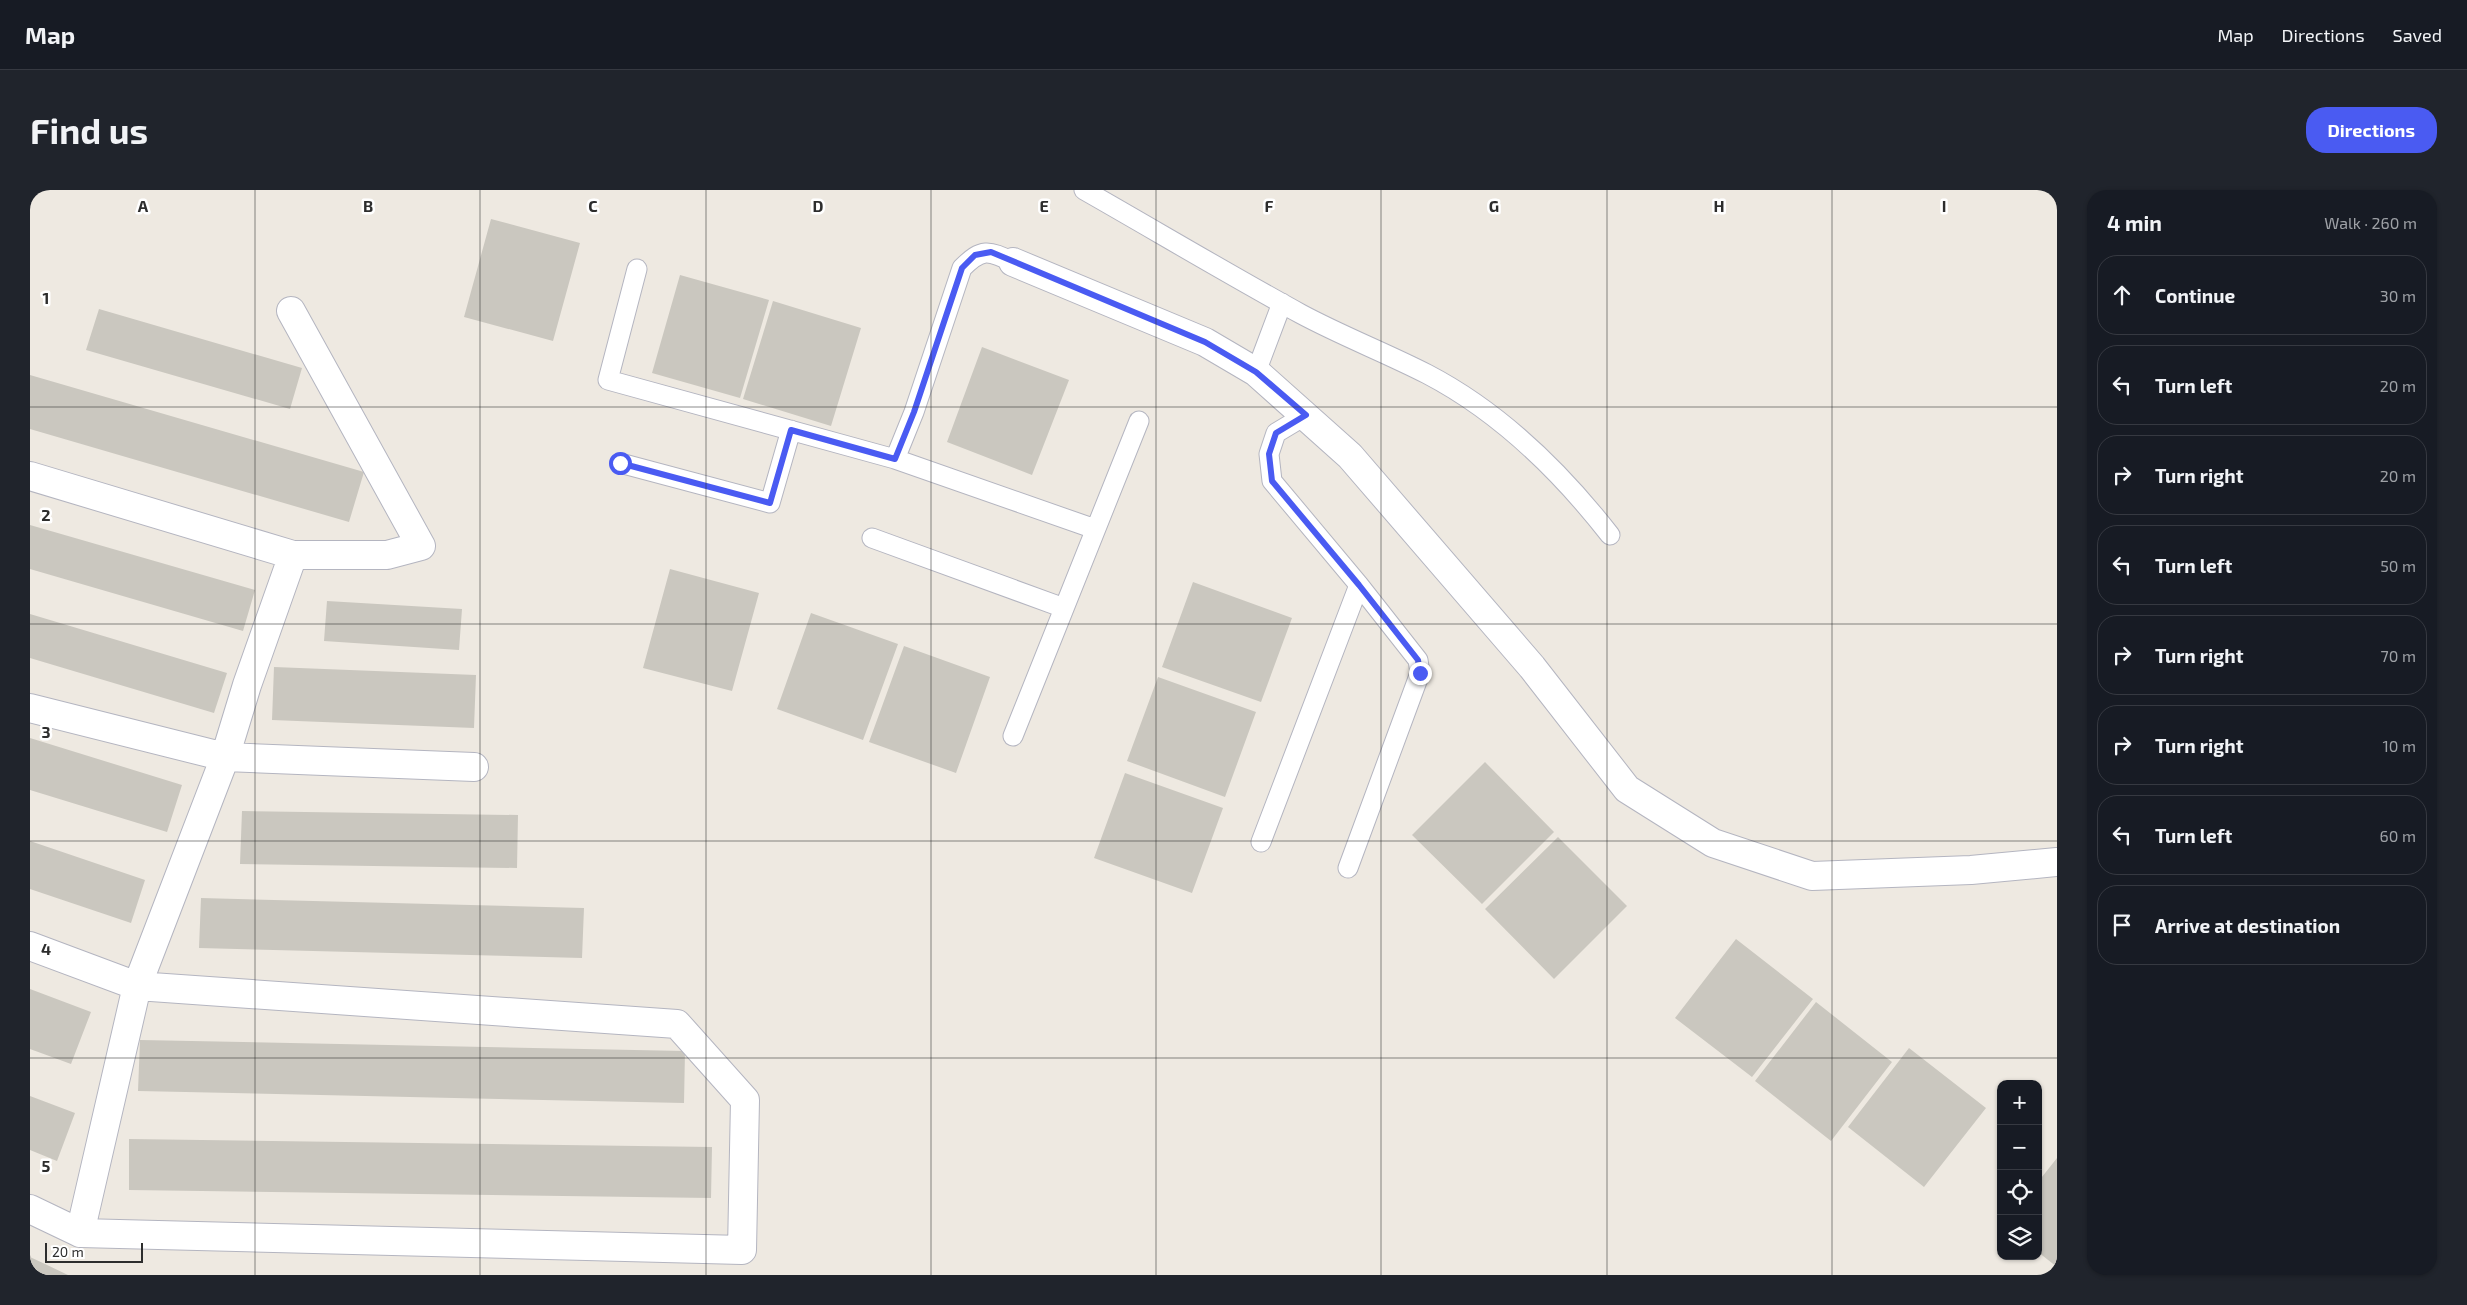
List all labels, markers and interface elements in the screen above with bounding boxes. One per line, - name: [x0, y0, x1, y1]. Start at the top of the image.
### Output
- text: Map: [25, 20, 75, 49]
- text: Map: [2217, 24, 2254, 46]
- text: Directions: [2282, 24, 2365, 46]
- text: Saved: [2393, 24, 2442, 46]
- button: Directions: [2306, 107, 2437, 153]
- text: Find us: [30, 109, 148, 151]
- text: A: [138, 196, 149, 215]
- text: B: [363, 196, 373, 215]
- text: C: [588, 196, 598, 215]
- text: D: [813, 196, 824, 215]
- text: E: [1039, 196, 1049, 215]
- text: F: [1265, 196, 1274, 215]
- text: G: [1489, 196, 1499, 215]
- text: H: [1713, 196, 1725, 215]
- text: I: [1942, 196, 1946, 215]
- text: 4 min: [2107, 210, 2162, 235]
- text: Walk · 260 m: [2324, 213, 2417, 232]
- icon: ahead: [2108, 281, 2136, 309]
- text: Continue: [2155, 284, 2235, 307]
- text: 30 m: [2380, 286, 2416, 305]
- text: 1: [43, 288, 49, 307]
- icon: left: [2108, 371, 2136, 399]
- text: Turn left: [2155, 374, 2232, 397]
- text: 20 m: [2380, 376, 2416, 395]
- route start: [609, 452, 632, 475]
- icon: right: [2108, 461, 2136, 489]
- text: Turn right: [2155, 464, 2243, 487]
- text: 20 m: [2380, 466, 2416, 485]
- text: 2: [41, 505, 51, 524]
- icon: left: [2108, 551, 2136, 579]
- text: Turn left: [2155, 554, 2232, 577]
- text: 50 m: [2380, 556, 2416, 575]
- icon: right: [2108, 641, 2136, 669]
- text: Turn right: [2155, 644, 2243, 667]
- text: 70 m: [2381, 646, 2416, 665]
- route end: [1409, 662, 1432, 685]
- text: 3: [41, 722, 51, 741]
- icon: right: [2108, 731, 2136, 759]
- text: Turn right: [2155, 734, 2243, 757]
- text: 10 m: [2382, 736, 2416, 755]
- icon: left: [2108, 821, 2136, 849]
- text: Turn left: [2155, 824, 2232, 847]
- text: 60 m: [2380, 826, 2416, 845]
- icon: arrive: [2108, 911, 2136, 939]
- text: Arrive at destination: [2155, 914, 2340, 937]
- text: 4: [41, 939, 51, 958]
- map controls: [1997, 1080, 2042, 1260]
- button: +: [1997, 1080, 2042, 1125]
- button: −: [1997, 1125, 2042, 1170]
- text: 5: [42, 1156, 51, 1175]
- button: locate: [1997, 1170, 2042, 1215]
- button: layers: [1997, 1215, 2042, 1260]
- scale bar: [45, 1240, 142, 1263]
- text: 20 m: [52, 1243, 84, 1260]

